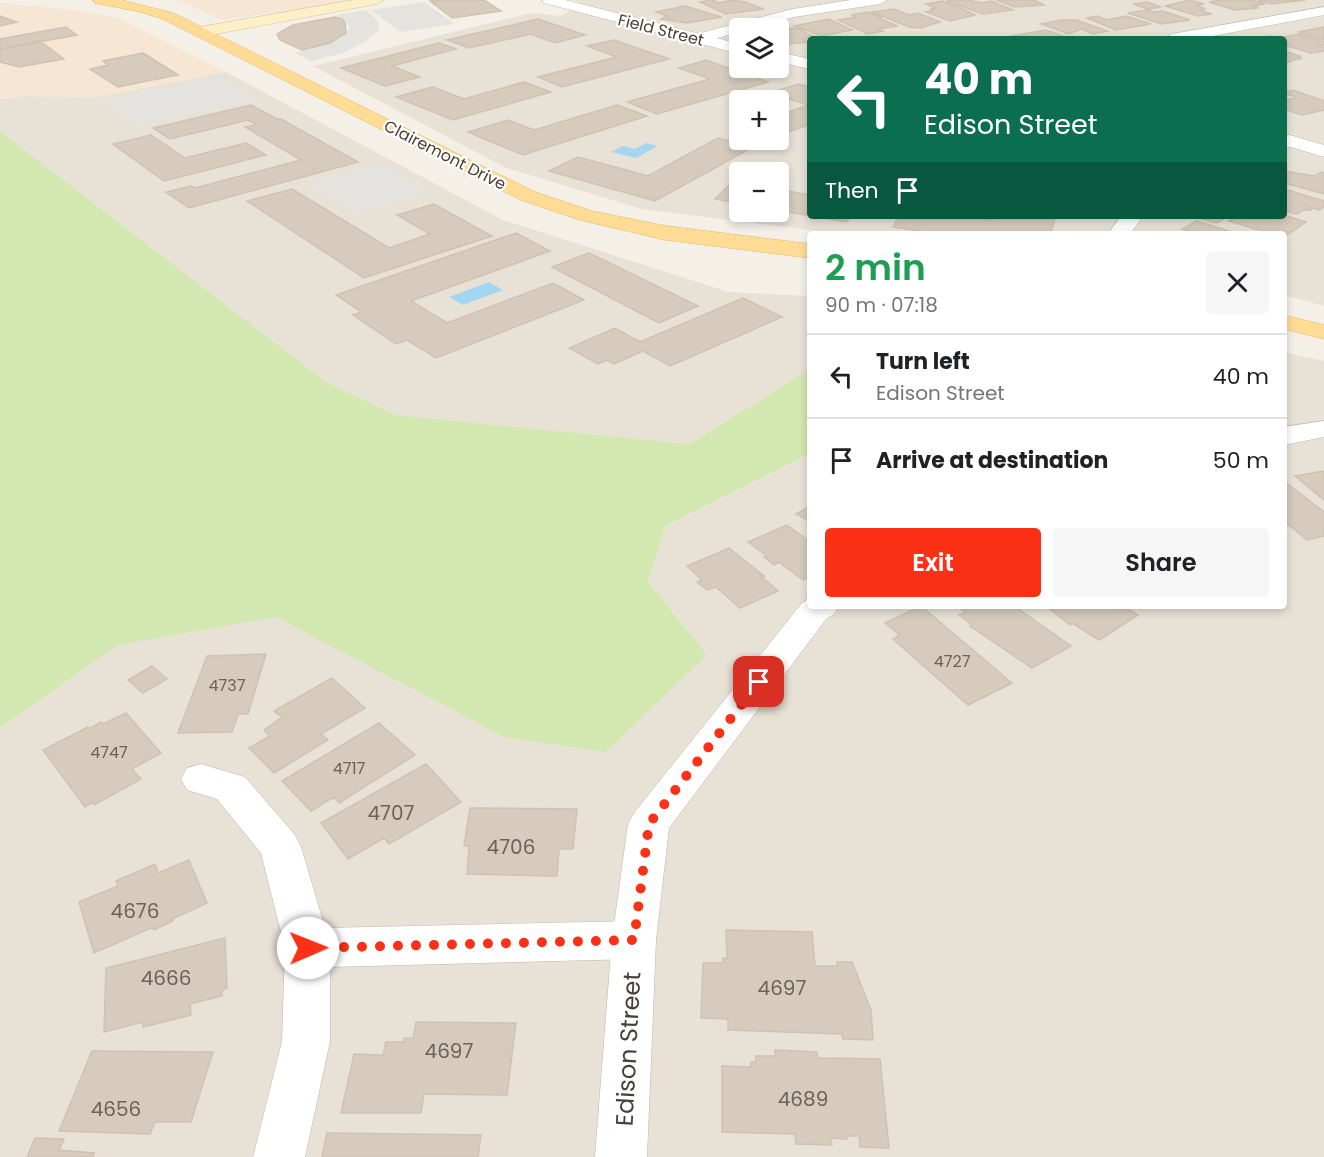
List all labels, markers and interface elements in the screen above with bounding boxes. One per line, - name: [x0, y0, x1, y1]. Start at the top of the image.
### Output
- street label: Field Street: [616, 8, 707, 52]
- map controls: [729, 18, 789, 222]
- button: layers: [729, 18, 789, 78]
- text: 40 m: [924, 50, 1033, 109]
- icon: left: [825, 60, 903, 138]
- button: +: [729, 90, 789, 150]
- text: Edison Street: [924, 106, 1098, 143]
- street label: Clairemont Drive: [380, 114, 510, 196]
- button: −: [729, 162, 789, 222]
- icon: arrive: [891, 174, 924, 207]
- text: Then: [825, 175, 879, 206]
- text: 2 min: [825, 242, 926, 293]
- button: close: [1206, 251, 1269, 314]
- text: 90 m · 07:18: [825, 291, 938, 319]
- text: Turn left: [876, 346, 970, 377]
- icon: left: [825, 360, 858, 393]
- text: 40 m: [1213, 361, 1269, 392]
- text: Edison Street: [876, 379, 1005, 407]
- icon: arrive: [825, 444, 858, 477]
- text: Arrive at destination: [876, 445, 1108, 476]
- text: 50 m: [1213, 445, 1269, 476]
- button: Exit: [825, 528, 1041, 597]
- button: Share: [1053, 528, 1269, 597]
- house number: 4727: [934, 650, 971, 673]
- pin: [733, 656, 784, 707]
- icon: arrive: [742, 665, 775, 698]
- house number: 4737: [209, 674, 246, 697]
- house number: 4747: [90, 741, 128, 764]
- house number: 4717: [333, 757, 366, 780]
- house number: 4707: [368, 799, 415, 827]
- house number: 4706: [487, 833, 535, 861]
- house number: 4676: [111, 897, 159, 925]
- position arrow: [276, 916, 340, 980]
- house number: 4666: [141, 964, 191, 992]
- street label: Edison Street: [607, 971, 649, 1127]
- house number: 4697: [758, 974, 806, 1002]
- house number: 4697: [425, 1037, 473, 1065]
- house number: 4689: [778, 1085, 828, 1113]
- house number: 4656: [91, 1095, 141, 1123]

